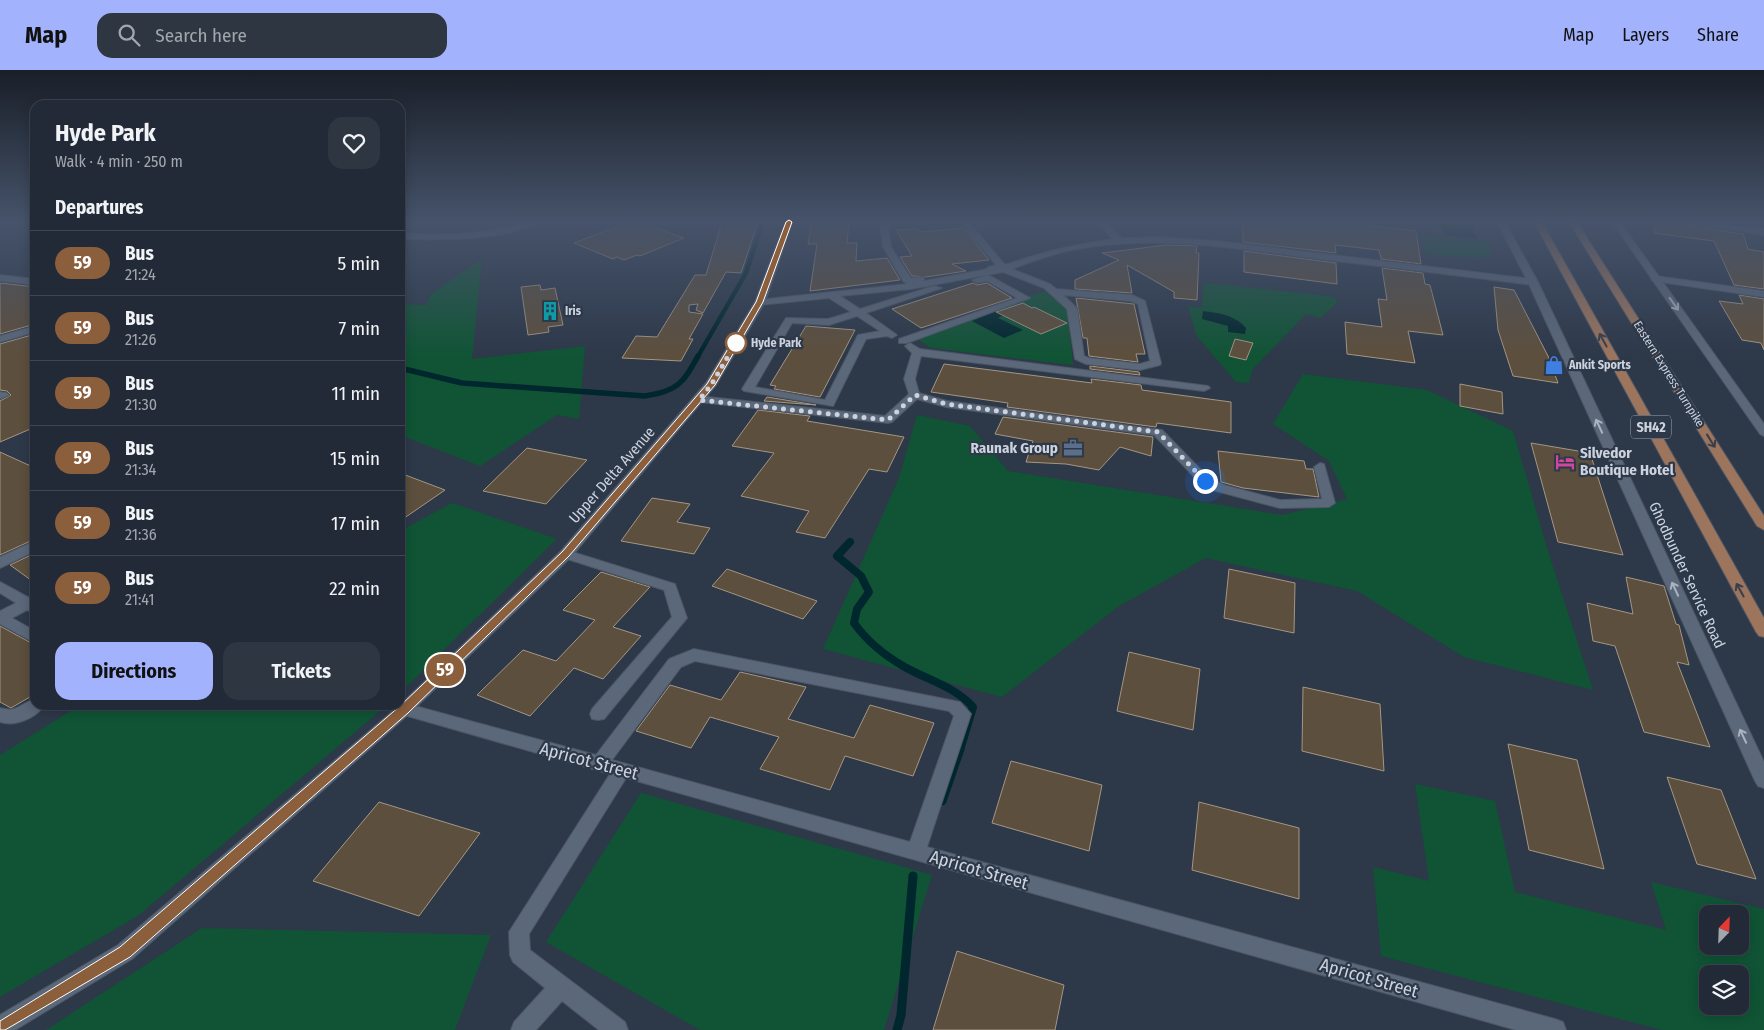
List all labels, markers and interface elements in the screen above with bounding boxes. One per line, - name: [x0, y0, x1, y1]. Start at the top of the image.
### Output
- search box: [97, 13, 447, 58]
- text: Map: [25, 21, 67, 49]
- icon: search: [115, 21, 143, 49]
- text: Search here: [155, 24, 247, 47]
- text: Map: [1563, 24, 1594, 46]
- text: Layers: [1622, 24, 1669, 46]
- text: Share: [1697, 24, 1739, 46]
- button: heart: [328, 117, 380, 169]
- text: Hyde Park: [55, 119, 156, 147]
- text: Walk · 4 min · 250 m: [55, 152, 183, 171]
- text: Departures: [55, 196, 143, 219]
- text: Bus: [125, 242, 154, 265]
- text: 59: [74, 252, 91, 274]
- text: 5 min: [337, 252, 380, 275]
- text: 21:24: [125, 265, 156, 284]
- one-way arrow: [1669, 297, 1679, 311]
- building icon: Iris: [539, 300, 561, 322]
- place label: Iris: [565, 304, 582, 318]
- text: Bus: [125, 307, 154, 330]
- text: 59: [74, 317, 91, 339]
- text: 7 min: [338, 317, 380, 340]
- street label: Eastern Express Turnpike: [1631, 319, 1707, 430]
- text: 21:26: [125, 330, 156, 349]
- marker: Hyde Park: [725, 332, 747, 354]
- one-way arrow: [1598, 332, 1608, 347]
- place label: Hyde Park: [751, 336, 802, 350]
- shop icon: Ankit Sports: [1543, 354, 1565, 376]
- place label: Ankit Sports: [1568, 358, 1632, 372]
- text: Bus: [125, 372, 154, 395]
- text: 59: [74, 382, 91, 404]
- text: 11 min: [332, 382, 380, 405]
- text: 21:30: [125, 395, 157, 414]
- road number: SH42: [1631, 416, 1671, 438]
- one-way arrow: [1594, 419, 1603, 434]
- street label: Upper Delta Avenue: [565, 423, 659, 527]
- one-way arrow: [1705, 434, 1716, 448]
- text: Bus: [125, 437, 154, 460]
- office icon: Raunak Group: [1062, 437, 1084, 459]
- place label: Raunak Group: [971, 439, 1058, 457]
- place label: Silvedor Boutique Hotel: [1580, 444, 1675, 479]
- text: 59: [74, 447, 91, 469]
- text: 15 min: [330, 447, 380, 470]
- hotel icon: Silvedor Boutique Hotel: [1554, 451, 1576, 473]
- text: 21:34: [125, 460, 156, 479]
- your location: [1193, 469, 1218, 494]
- street label: Ghodbunder Service Road: [1645, 499, 1729, 651]
- text: Bus: [125, 502, 154, 525]
- text: 59: [74, 512, 91, 534]
- text: 17 min: [331, 512, 380, 535]
- text: 21:36: [125, 525, 157, 544]
- text: Bus: [125, 567, 154, 590]
- text: 59: [74, 577, 91, 599]
- text: 22 min: [329, 577, 380, 600]
- one-way arrow: [1670, 582, 1679, 597]
- one-way arrow: [1735, 583, 1745, 597]
- text: 21:41: [125, 590, 154, 609]
- button: Directions: [55, 642, 213, 700]
- button: Tickets: [223, 642, 380, 700]
- line badge: 59: [422, 654, 468, 686]
- text: 59: [436, 659, 454, 681]
- one-way arrow: [1738, 729, 1748, 744]
- street label: Apricot Street: [537, 737, 641, 785]
- street label: Apricot Street: [927, 845, 1031, 895]
- north arrow: [1699, 905, 1749, 955]
- map controls: [1699, 905, 1749, 1015]
- street label: Apricot Street: [1317, 953, 1421, 1003]
- button: layers: [1699, 965, 1749, 1015]

